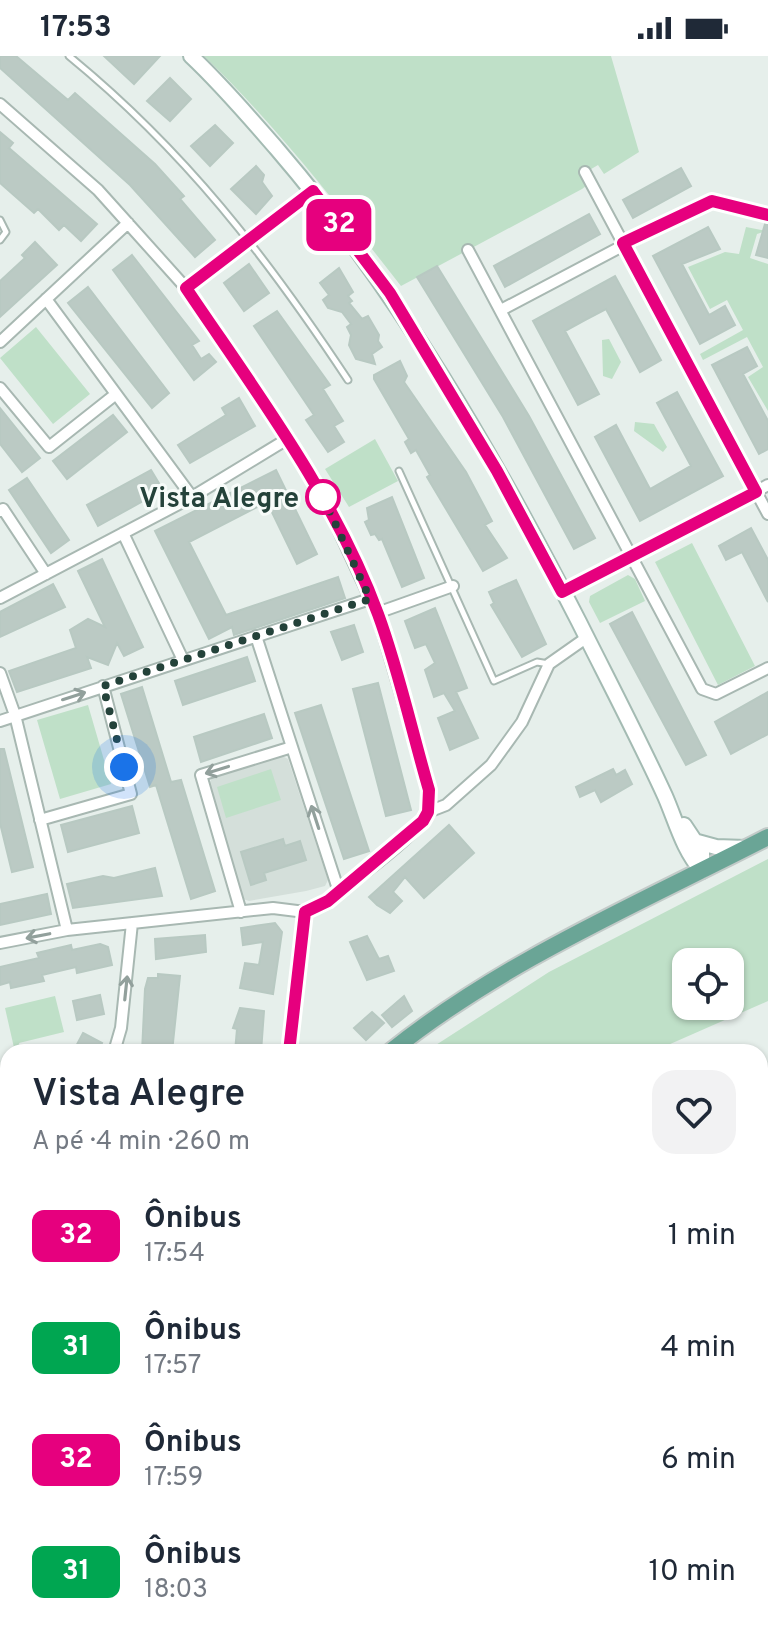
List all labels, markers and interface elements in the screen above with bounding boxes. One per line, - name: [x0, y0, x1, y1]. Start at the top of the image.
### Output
- text: 17:53: [40, 10, 112, 47]
- line badge: 32: [303, 199, 375, 251]
- text: 32: [322, 207, 356, 243]
- marker: Vista Alegre: [306, 480, 340, 514]
- place label: Vista Alegre: [139, 482, 299, 518]
- one-way arrow: [61, 687, 86, 702]
- your location: [104, 747, 144, 787]
- one-way arrow: [205, 763, 231, 778]
- one-way arrow: [306, 805, 321, 830]
- one-way arrow: [26, 929, 52, 944]
- map controls: [672, 948, 744, 1020]
- button: locate: [672, 948, 744, 1020]
- one-way arrow: [118, 975, 133, 1002]
- button: heart: [652, 1070, 736, 1154]
- text: Vista Alegre: [32, 1071, 245, 1120]
- text: A pé · 4 min · 260 m: [32, 1126, 250, 1159]
- text: Ônibus: [144, 1201, 242, 1238]
- text: 32: [59, 1218, 93, 1254]
- text: 1 min: [668, 1218, 736, 1255]
- text: 17:54: [144, 1238, 205, 1271]
- text: Ônibus: [144, 1313, 242, 1350]
- text: 31: [62, 1330, 90, 1366]
- text: 4 min: [660, 1330, 736, 1367]
- text: 17:57: [144, 1350, 201, 1383]
- text: Ônibus: [144, 1425, 242, 1462]
- text: 32: [59, 1442, 93, 1478]
- text: 6 min: [661, 1442, 736, 1479]
- text: 17:59: [144, 1462, 203, 1495]
- text: Ônibus: [144, 1537, 242, 1574]
- text: 31: [62, 1554, 90, 1590]
- text: 10 min: [649, 1554, 736, 1591]
- text: 18:03: [144, 1574, 208, 1607]

